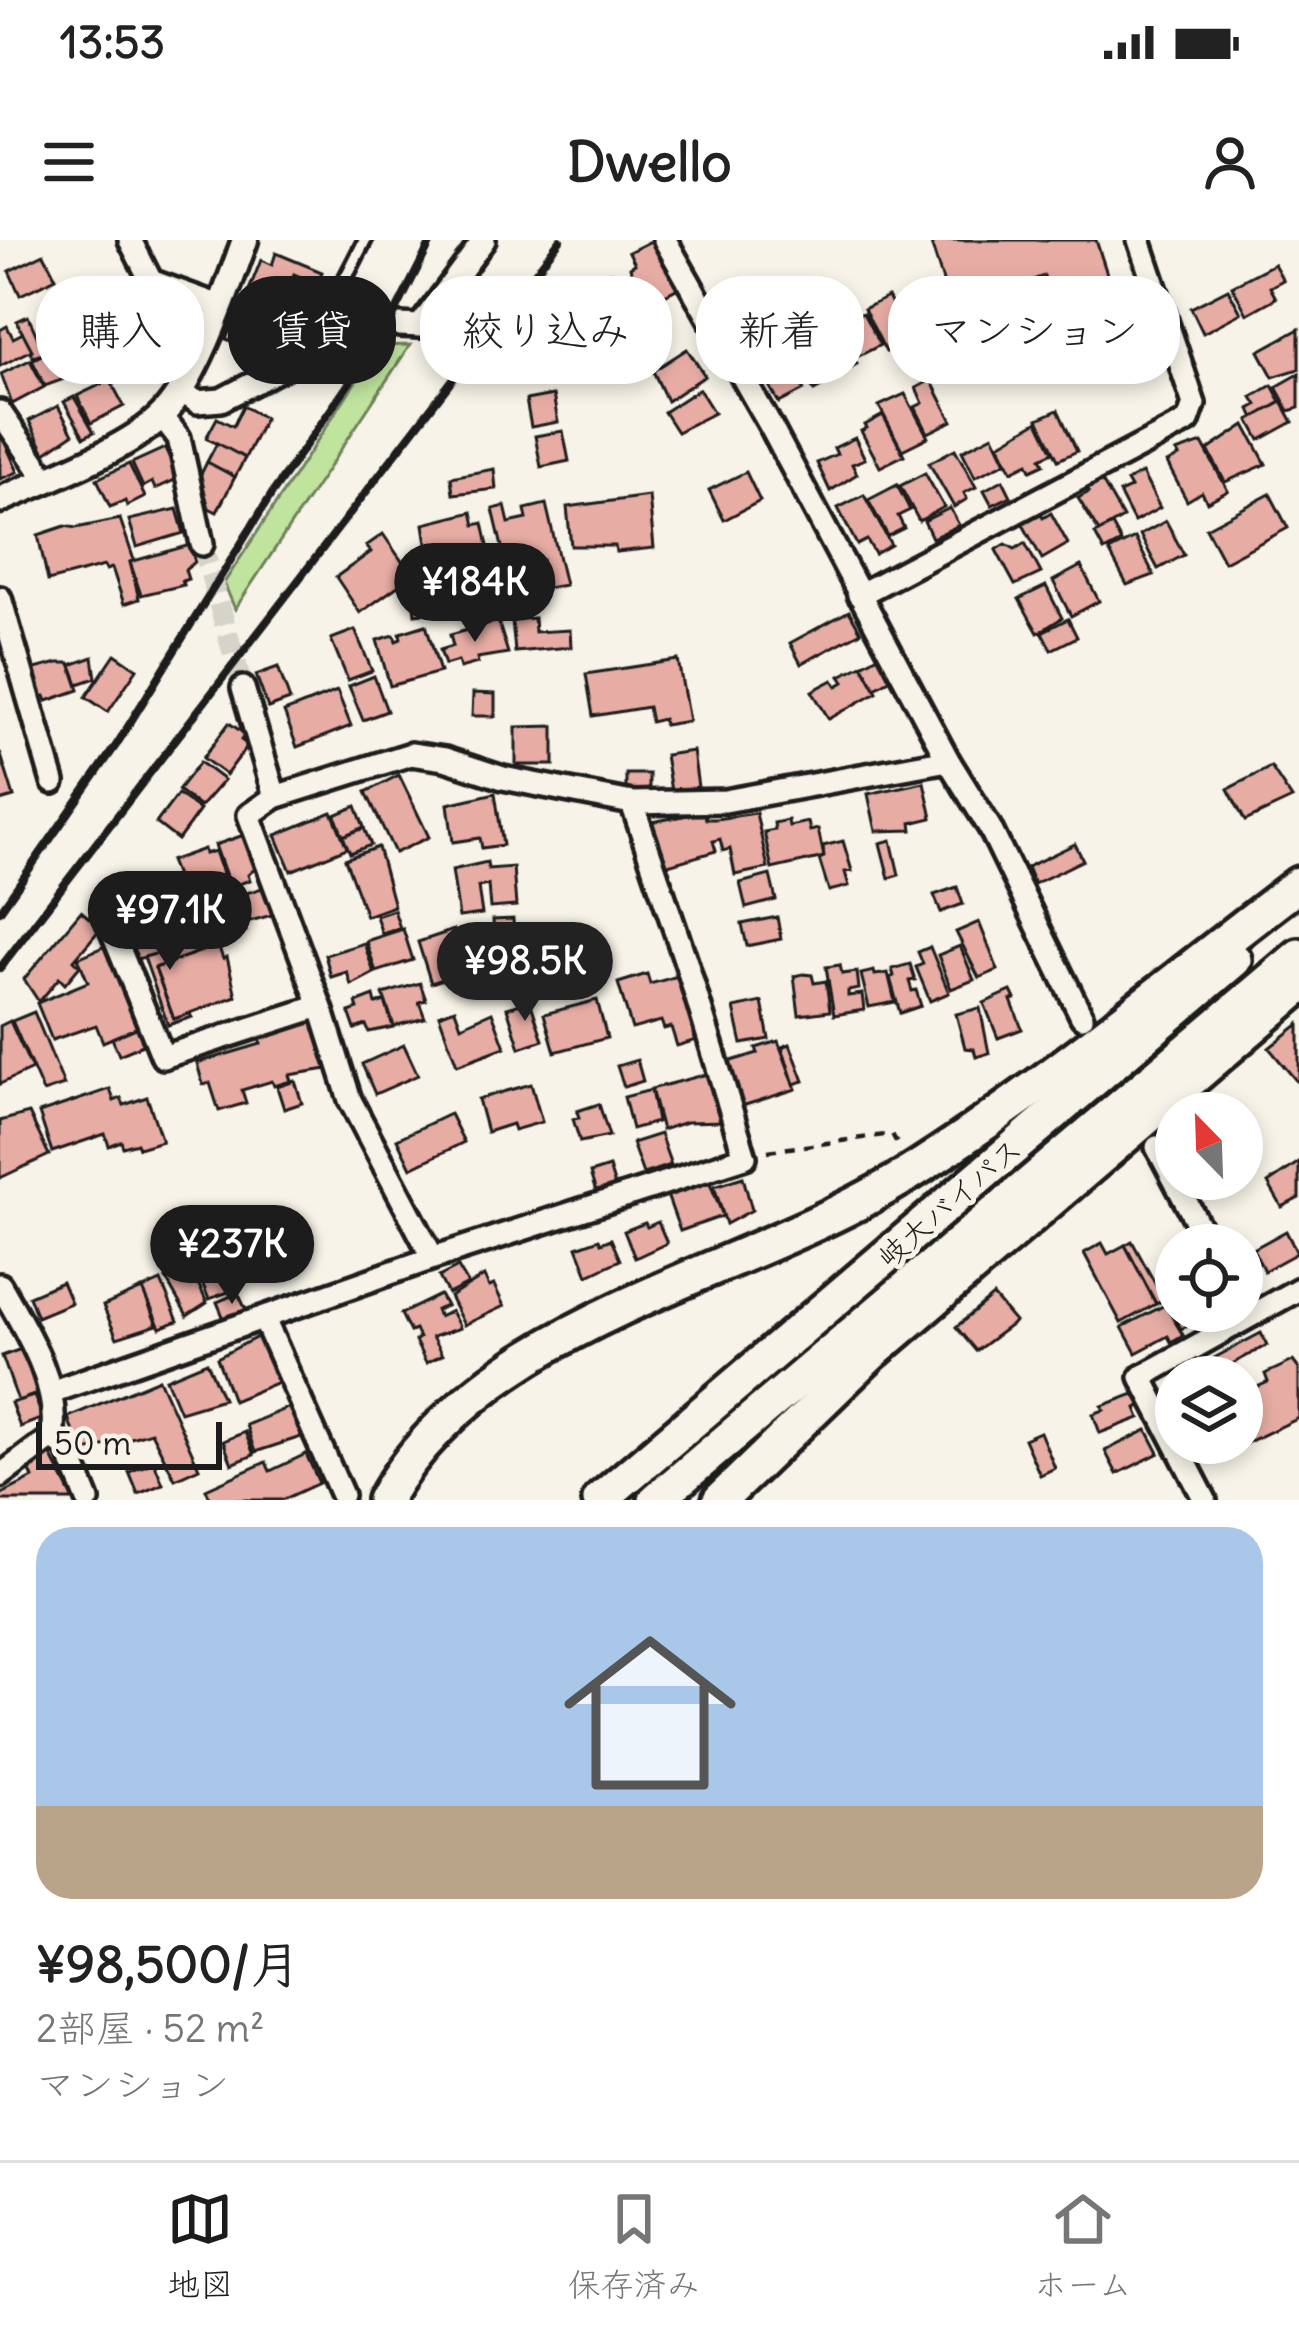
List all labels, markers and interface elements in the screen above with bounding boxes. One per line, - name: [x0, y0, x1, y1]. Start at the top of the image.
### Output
- text: 13:53: [60, 14, 165, 70]
- text: Dwello: [567, 128, 732, 196]
- icon: menu: [36, 129, 102, 195]
- icon: person: [1197, 129, 1263, 195]
- chip: 購入: [36, 276, 204, 384]
- chip: 賃貸: [228, 276, 396, 384]
- chip: 絞り込み: [420, 276, 672, 384]
- chip: 新着: [696, 276, 864, 384]
- chip: マンション: [888, 276, 1180, 384]
- pin: ¥184K: [391, 543, 559, 645]
- text: ¥184K: [421, 557, 529, 606]
- pin: ¥97.1K: [72, 871, 268, 973]
- text: ¥97.1K: [115, 885, 225, 934]
- pin: ¥98.5K: [427, 922, 623, 1024]
- text: ¥98.5K: [464, 936, 586, 985]
- north arrow: [1155, 1092, 1263, 1200]
- map controls: [1155, 1092, 1263, 1464]
- street label: 岐大バイパス: [869, 1129, 1030, 1275]
- pin: ¥237K: [148, 1205, 316, 1307]
- text: ¥237K: [177, 1219, 287, 1268]
- button: locate: [1155, 1224, 1263, 1332]
- button: layers: [1155, 1356, 1263, 1464]
- scale bar: [36, 1416, 222, 1469]
- text: 50 m: [54, 1422, 131, 1464]
- icon: home: [542, 1605, 758, 1821]
- text: ¥98,500/月: [36, 1932, 301, 1996]
- text: 2部屋 · 52 m²: [36, 2004, 264, 2053]
- text: マンション: [36, 2060, 229, 2109]
- tab: 地図: [167, 2186, 233, 2306]
- tab: 保存済み: [568, 2186, 700, 2306]
- tab: ホーム: [1034, 2186, 1132, 2306]

